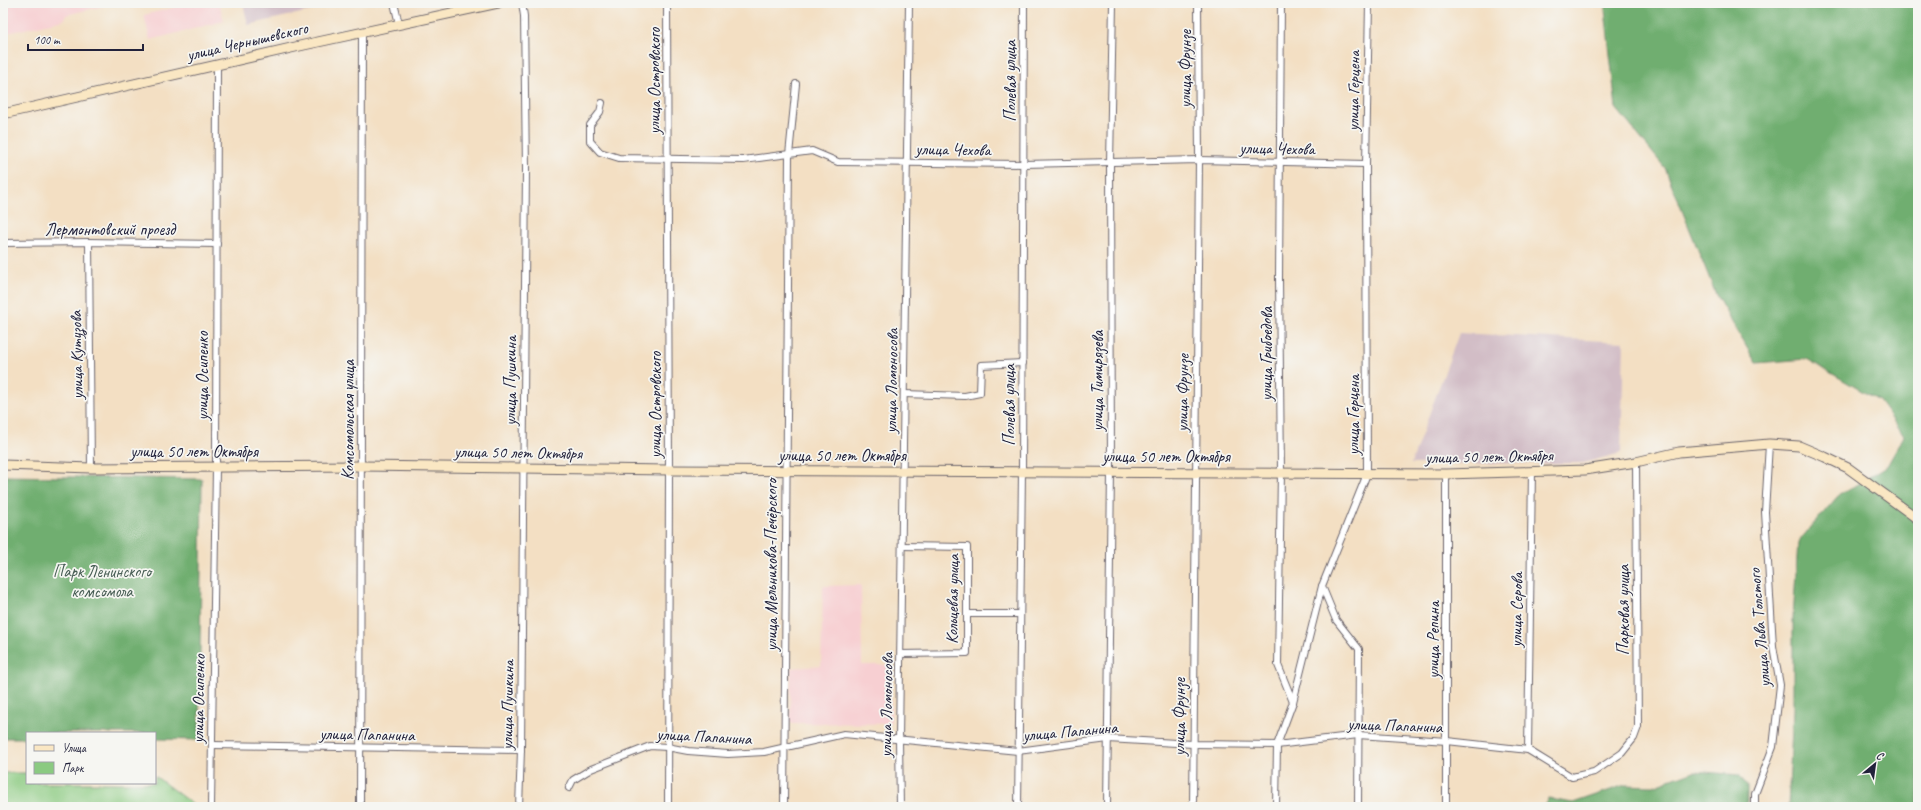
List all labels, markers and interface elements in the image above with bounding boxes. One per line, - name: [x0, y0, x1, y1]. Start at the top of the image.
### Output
- street label: улица Чернышевского: [184, 17, 311, 66]
- scale bar: [28, 26, 143, 52]
- street label: улица Островского: [644, 27, 665, 135]
- street label: улица Фрунзе: [1175, 29, 1197, 109]
- text: 100 m: [34, 32, 61, 48]
- street label: Полевая улица: [1000, 39, 1021, 122]
- street label: улица Герцена: [1342, 49, 1365, 132]
- street label: улица Чехова: [1238, 137, 1317, 160]
- street label: улица Чехова: [914, 138, 993, 161]
- street label: Лермонтовский проезд: [45, 219, 177, 240]
- street label: улица Грибоедова: [1256, 306, 1277, 402]
- street label: улица Кутузова: [65, 309, 89, 401]
- street label: улица Ломоносова: [880, 327, 903, 435]
- street label: улица Осипенко: [192, 330, 213, 422]
- street label: улица Тимирязева: [1087, 330, 1109, 432]
- street label: улица Пушкина: [500, 334, 521, 427]
- street label: улица Островского: [645, 351, 666, 459]
- street label: улица Фрунзе: [1171, 352, 1195, 433]
- street label: Комсомольская улица: [338, 359, 359, 480]
- street label: Полевая улица: [999, 363, 1020, 446]
- street label: улица Герцена: [1343, 373, 1364, 456]
- street label: улица 50 лет Октября: [129, 441, 259, 462]
- street label: улица 50 лет Октября: [453, 441, 583, 464]
- street label: улица 50 лет Октября: [777, 445, 907, 466]
- street label: улица 50 лет Октября: [1424, 445, 1554, 468]
- street label: улица 50 лет Октября: [1101, 446, 1231, 467]
- street label: улица Мельникова-Печёрского: [761, 477, 782, 652]
- street label: Кольцевая улица: [941, 552, 964, 644]
- park label: Парк Ленинского комсомола: [53, 561, 153, 602]
- street label: Парковая улица: [1613, 563, 1634, 655]
- street label: улица Льва Толстого: [1744, 567, 1775, 689]
- street label: улица Серова: [1505, 570, 1528, 649]
- street label: улица Репина: [1423, 599, 1444, 680]
- street label: улица Ломоносова: [875, 651, 898, 759]
- street label: улица Осипенко: [187, 653, 210, 745]
- street label: улица Пушкина: [496, 658, 519, 751]
- street label: улица Фрунзе: [1169, 677, 1191, 757]
- street label: улица Папанина: [1346, 713, 1444, 738]
- street label: улица Папанина: [1021, 717, 1120, 746]
- street label: улица Папанина: [318, 723, 416, 746]
- street label: улица Папанина: [655, 723, 753, 750]
- legend: [26, 732, 156, 784]
- text: Улица: [62, 740, 87, 756]
- north arrow: [1855, 744, 1895, 784]
- text: С: [1874, 748, 1887, 763]
- text: Парк: [62, 760, 85, 776]

